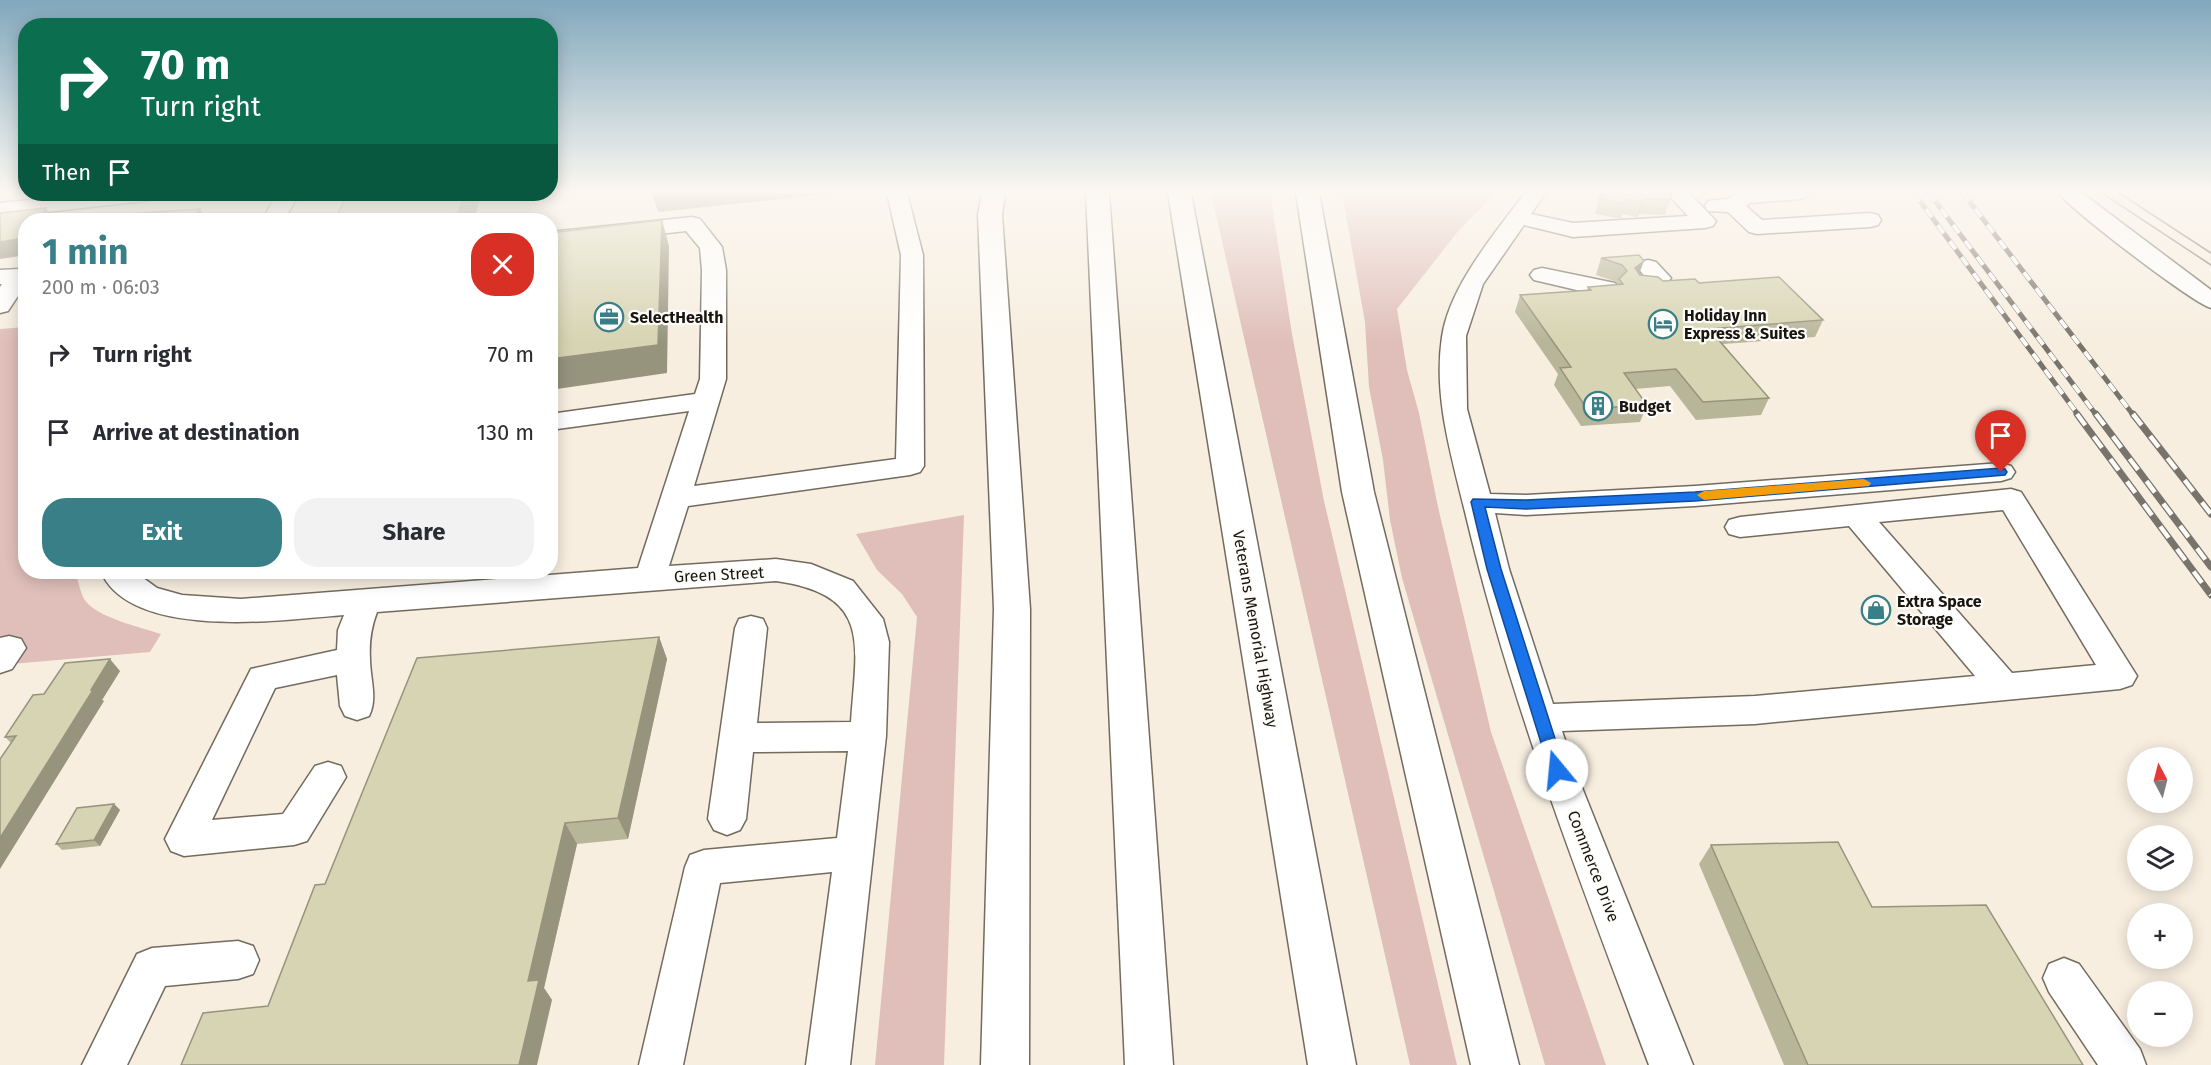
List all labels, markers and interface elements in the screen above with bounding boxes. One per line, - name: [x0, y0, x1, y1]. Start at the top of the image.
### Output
- text: 70 m: [141, 40, 230, 90]
- icon: right: [42, 42, 120, 120]
- text: Turn right: [141, 91, 261, 123]
- icon: arrive: [103, 156, 136, 189]
- text: Then: [42, 159, 91, 186]
- text: 1 min: [42, 230, 129, 274]
- button: close: [471, 233, 534, 296]
- text: 200 m · 06:03: [42, 275, 160, 299]
- office icon: SelectHealth: [593, 301, 625, 333]
- place label: Holiday Inn Express & Suites: [1684, 306, 1806, 343]
- place label: SelectHealth: [630, 308, 723, 327]
- hotel icon: Holiday Inn Express & Suites: [1647, 308, 1679, 340]
- icon: right: [42, 338, 75, 371]
- text: Turn right: [93, 341, 192, 368]
- text: 70 m: [488, 341, 534, 368]
- building icon: Budget: [1582, 390, 1614, 422]
- place label: Budget: [1619, 397, 1672, 416]
- pin: [1975, 410, 2026, 472]
- icon: arrive: [42, 416, 75, 449]
- text: Arrive at destination: [93, 419, 300, 446]
- text: 130 m: [477, 419, 534, 446]
- icon: arrive: [1984, 419, 2017, 452]
- button: Exit: [42, 498, 282, 567]
- button: Share: [294, 498, 534, 567]
- street label: Veterans Memorial Highway: [1229, 529, 1282, 729]
- street label: Green Street: [673, 563, 765, 586]
- place label: Extra Space Storage: [1897, 592, 1982, 629]
- shop icon: Extra Space Storage: [1860, 594, 1892, 626]
- position arrow: [1525, 738, 1589, 802]
- north arrow: [2127, 747, 2193, 813]
- map controls: [2127, 747, 2193, 1047]
- street label: Commerce Drive: [1564, 808, 1623, 924]
- button: layers: [2127, 825, 2193, 891]
- button: +: [2127, 903, 2193, 969]
- button: −: [2127, 981, 2193, 1047]

